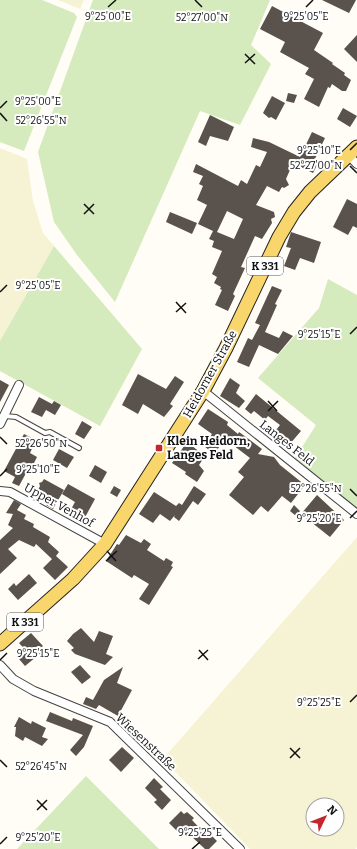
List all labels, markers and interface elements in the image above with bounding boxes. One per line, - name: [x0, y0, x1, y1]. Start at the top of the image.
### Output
- text: 9°25'00"E: [85, 11, 131, 23]
- text: 9°25'05"E: [283, 11, 329, 23]
- text: 52°27'00"N: [176, 12, 228, 24]
- text: 9°25'00"E: [15, 96, 61, 108]
- text: 52°26'55"N: [15, 115, 67, 127]
- text: 9°25'10"E: [297, 145, 341, 157]
- text: 52°27'00"N: [290, 160, 342, 172]
- road number: K 331: [247, 257, 283, 275]
- text: 9°25'05"E: [15, 280, 61, 292]
- street label: Heidorner Straße: [180, 328, 240, 420]
- text: 9°25'15"E: [298, 329, 340, 341]
- street label: Langes Feld: [257, 417, 317, 469]
- place label: Klein Heidorn, Langes Feld: [167, 434, 250, 462]
- text: 52°26'50"N: [15, 438, 67, 450]
- marker: Klein Heidorn, Langes Feld: [154, 443, 164, 453]
- text: 9°25'10"E: [16, 464, 60, 476]
- street label: Upper Venhof: [22, 480, 97, 530]
- text: 52°26'55"N: [290, 483, 342, 495]
- text: 9°25'20"E: [296, 513, 342, 525]
- road number: K 331: [7, 613, 43, 631]
- text: 9°25'15"E: [17, 648, 59, 660]
- text: 9°25'25"E: [297, 697, 341, 709]
- street label: Wiesenstraße: [113, 710, 179, 774]
- text: 52°26'45"N: [15, 761, 67, 773]
- north arrow: [305, 797, 345, 837]
- text: N: [324, 803, 340, 818]
- text: 9°25'25"E: [178, 827, 222, 839]
- text: 9°25'20"E: [15, 832, 61, 844]

